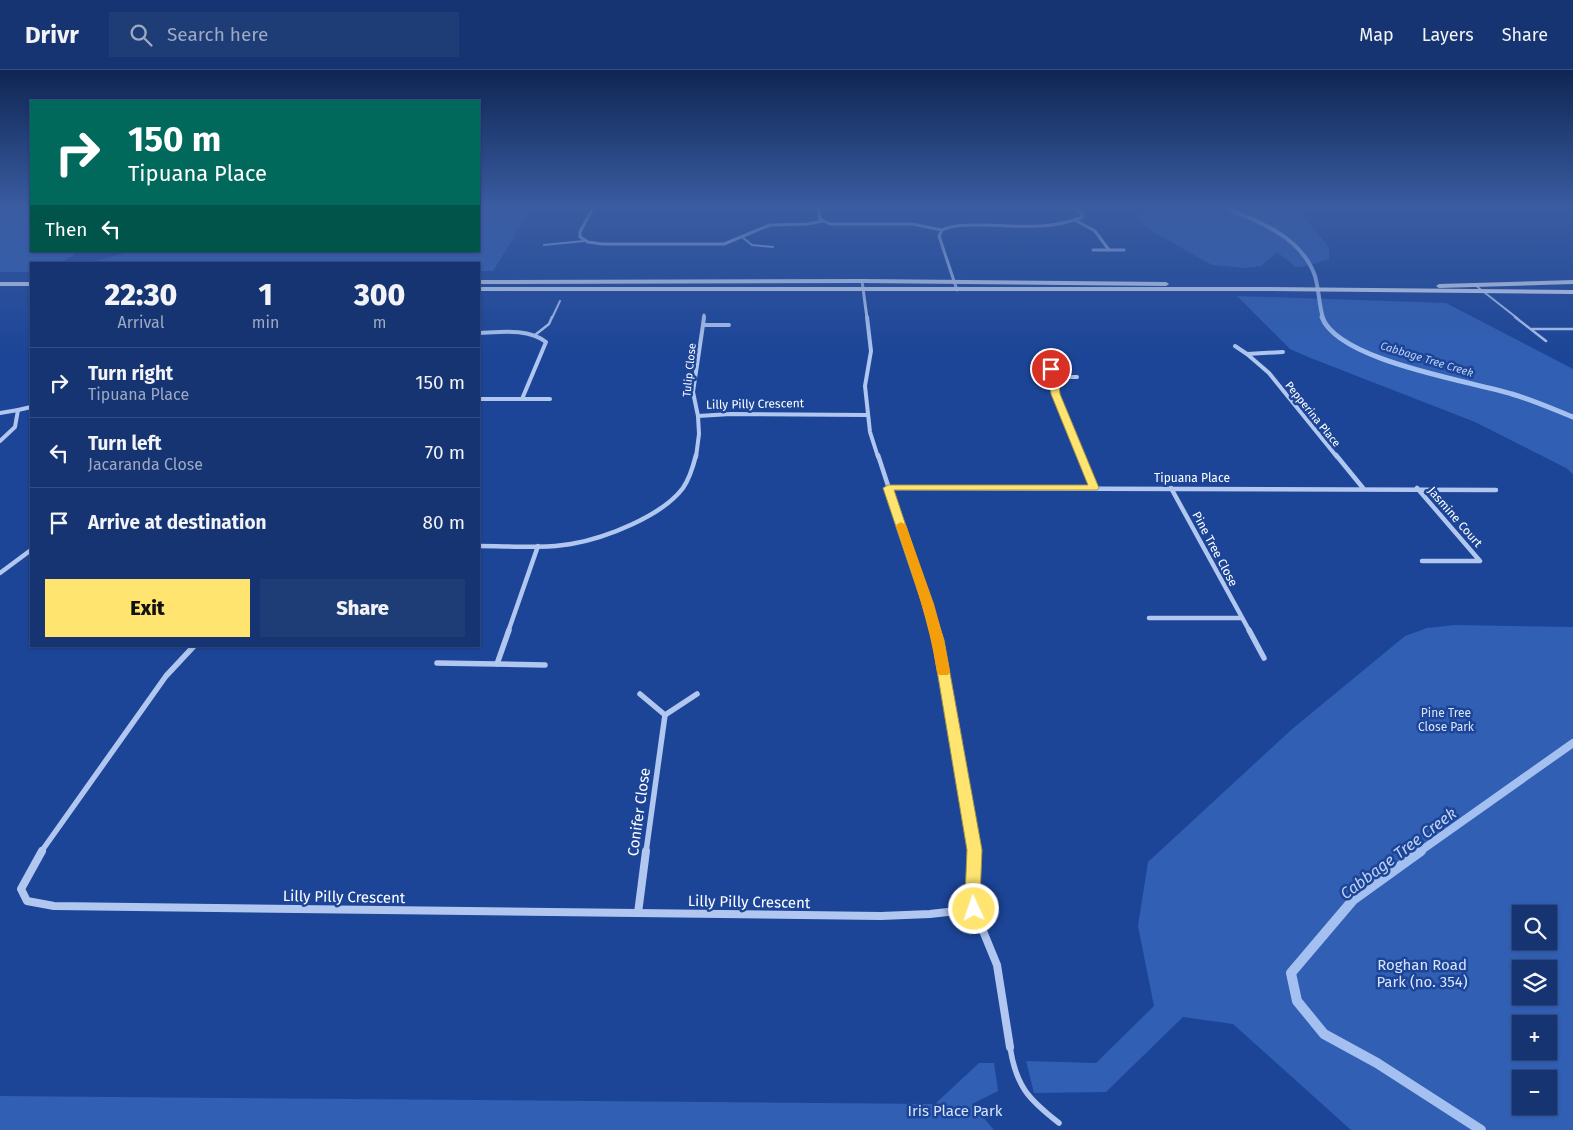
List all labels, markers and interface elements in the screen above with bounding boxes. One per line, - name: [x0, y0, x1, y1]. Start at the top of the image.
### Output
- search box: [109, 12, 459, 57]
- text: Drivr: [25, 21, 79, 49]
- icon: search: [127, 21, 155, 49]
- text: Search here: [167, 23, 268, 46]
- text: Map: [1359, 24, 1394, 46]
- text: Layers: [1422, 24, 1474, 46]
- text: Share: [1502, 24, 1548, 46]
- text: 150 m: [128, 118, 221, 160]
- icon: right: [45, 120, 110, 185]
- text: Tipuana Place: [128, 160, 267, 187]
- icon: left: [97, 215, 125, 243]
- text: Then: [45, 218, 87, 241]
- text: 22:30: [105, 277, 177, 313]
- text: 1: [259, 277, 273, 313]
- text: 300: [354, 277, 405, 313]
- text: Arrival: [117, 313, 164, 332]
- text: min: [252, 313, 279, 332]
- text: m: [373, 313, 387, 332]
- water label: Cabbage Tree Creek: [1379, 339, 1475, 380]
- street label: Tulip Close: [680, 342, 699, 398]
- pin: [1030, 348, 1072, 390]
- icon: arrive: [1037, 355, 1065, 383]
- text: Turn right: [88, 362, 173, 385]
- icon: right: [45, 369, 73, 397]
- text: 150 m: [415, 371, 465, 394]
- street label: Pepperina Place: [1282, 379, 1343, 450]
- text: Tipuana Place: [88, 385, 189, 404]
- street label: Lilly Pilly Crescent: [706, 396, 805, 412]
- text: Turn left: [88, 432, 162, 455]
- icon: left: [45, 439, 73, 467]
- text: 70 m: [425, 441, 465, 464]
- text: Jacaranda Close: [88, 455, 203, 474]
- street label: Tipuana Place: [1154, 471, 1230, 485]
- street label: Jasmine Court: [1425, 484, 1485, 551]
- icon: arrive: [45, 509, 73, 537]
- street label: Pine Tree Close: [1189, 509, 1241, 589]
- text: Arrive at destination: [88, 511, 267, 534]
- text: 80 m: [423, 511, 465, 534]
- button: Exit: [45, 579, 250, 637]
- button: Share: [260, 579, 465, 637]
- park label: Pine Tree Close Park: [1418, 706, 1475, 734]
- street label: Conifer Close: [624, 767, 654, 857]
- water label: Cabbage Tree Creek: [1337, 803, 1460, 903]
- position arrow: [947, 882, 999, 934]
- street label: Lilly Pilly Crescent: [283, 887, 406, 907]
- street label: Lilly Pilly Crescent: [688, 892, 811, 912]
- map controls: [1512, 905, 1557, 1115]
- button: search: [1512, 905, 1557, 950]
- park label: Roghan Road Park (no. 354): [1376, 956, 1468, 991]
- button: layers: [1512, 960, 1557, 1005]
- button: +: [1512, 1015, 1557, 1060]
- button: −: [1512, 1070, 1557, 1115]
- park label: Iris Place Park: [907, 1102, 1003, 1120]

